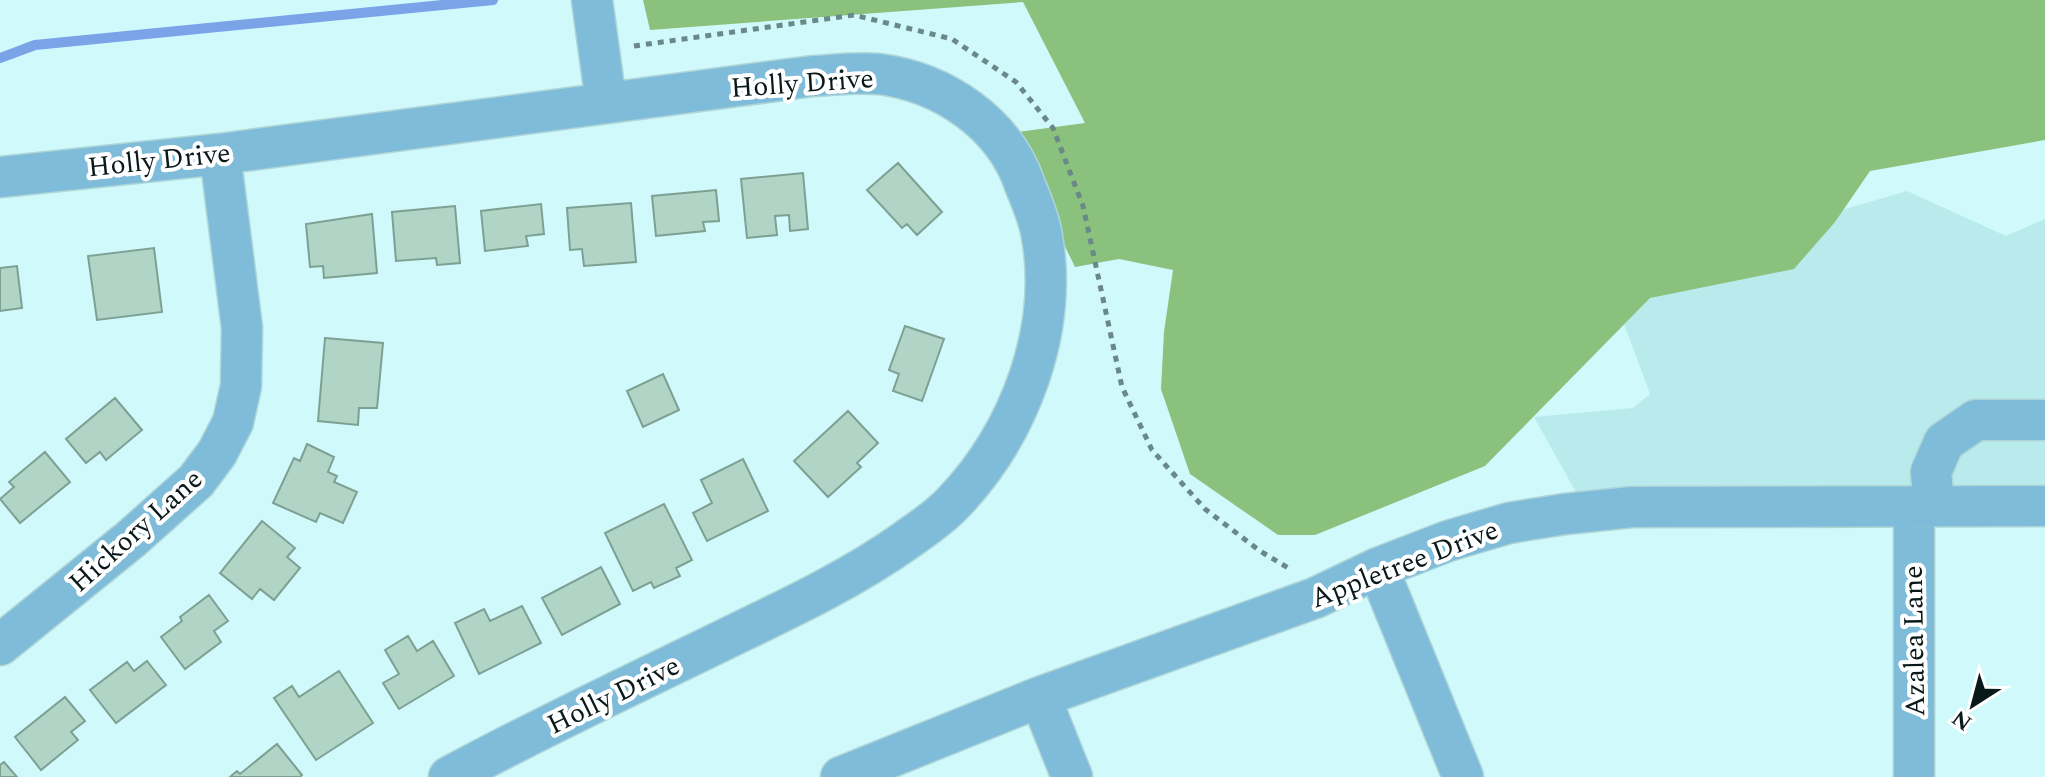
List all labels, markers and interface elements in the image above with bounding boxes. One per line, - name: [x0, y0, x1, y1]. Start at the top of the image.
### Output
- street label: Holly Drive: [729, 57, 875, 110]
- street label: Holly Drive: [86, 132, 233, 189]
- street label: Hickory Lane: [59, 459, 213, 603]
- street label: Appletree Drive: [1304, 509, 1505, 620]
- street label: Azalea Lane: [1892, 565, 1937, 717]
- street label: Holly Drive: [540, 645, 687, 746]
- north arrow: [1933, 665, 2013, 745]
- text: N: [1945, 701, 1979, 739]

